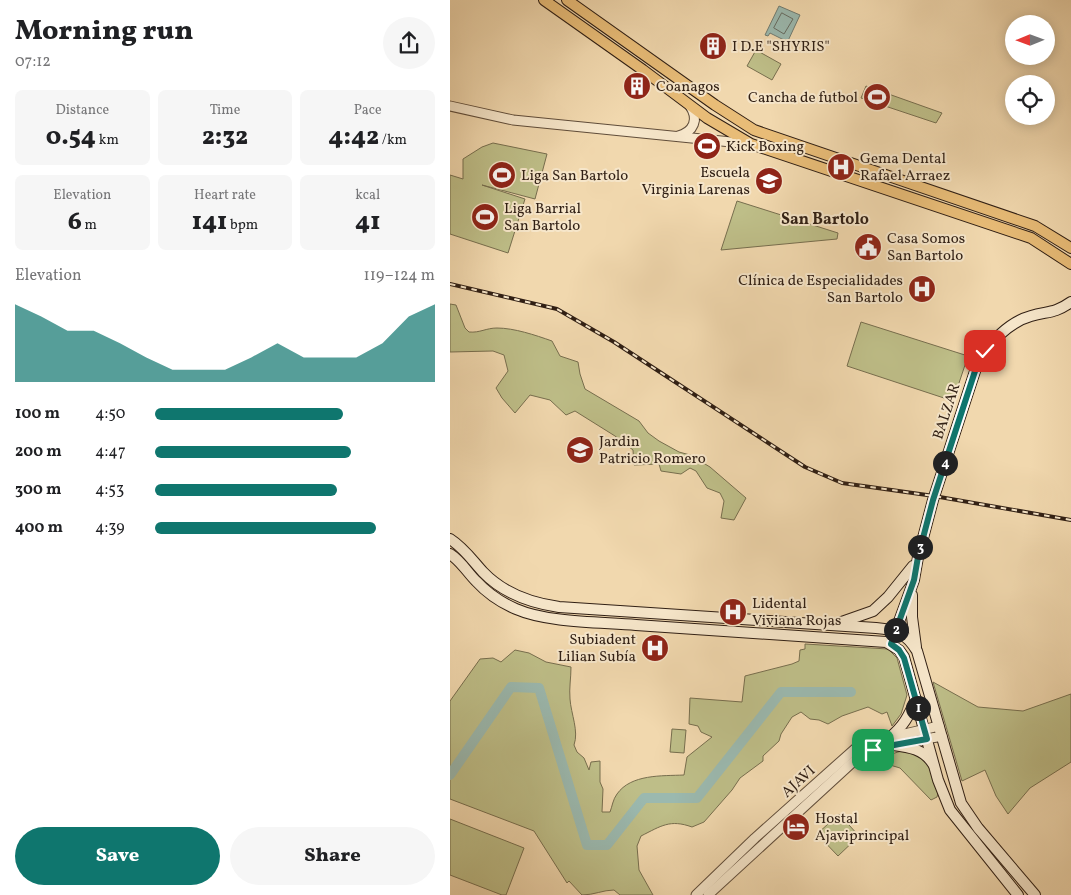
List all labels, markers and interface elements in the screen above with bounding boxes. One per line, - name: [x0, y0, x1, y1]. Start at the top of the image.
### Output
- text: Morning run: [15, 12, 193, 51]
- north arrow: [1005, 15, 1055, 65]
- map controls: [1005, 15, 1055, 125]
- button: share: [383, 17, 435, 69]
- building icon: I D.E "SHYRIS": [698, 31, 728, 61]
- place label: I D.E "SHYRIS": [732, 37, 830, 58]
- text: 07:12: [15, 51, 51, 73]
- building icon: Coanagos: [622, 71, 652, 101]
- button: locate: [1005, 75, 1055, 125]
- place label: Coanagos: [656, 77, 720, 98]
- sports icon: Cancha de futbol: [862, 82, 892, 112]
- place label: Cancha de futbol: [748, 88, 858, 109]
- text: Distance: [56, 101, 109, 120]
- text: Time: [210, 101, 240, 120]
- text: Pace: [354, 101, 382, 120]
- text: 0.54: [46, 120, 96, 155]
- text: 2:32: [202, 120, 248, 155]
- text: 4:42: [328, 120, 379, 155]
- text: km: [96, 131, 119, 150]
- text: /km: [379, 131, 407, 150]
- sports icon: Kick Boxing: [692, 131, 722, 161]
- place label: Kick Boxing: [726, 137, 805, 158]
- place label: Gema Dental Rafael Arraez: [860, 149, 950, 187]
- hospital icon: Gema Dental Rafael Arraez: [826, 152, 856, 182]
- sports icon: Liga San Bartolo: [487, 160, 517, 190]
- place label: Escuela Virginia Larenas: [641, 163, 750, 201]
- place label: Liga San Bartolo: [521, 166, 628, 187]
- school or university icon: Escuela Virginia Larenas: [754, 166, 784, 196]
- text: Elevation: [53, 186, 111, 205]
- text: Heart rate: [194, 186, 256, 205]
- text: kcal: [355, 186, 380, 205]
- place label: Liga Barrial San Bartolo: [504, 199, 581, 237]
- sports icon: Liga Barrial San Bartolo: [470, 202, 500, 232]
- text: 6: [68, 205, 82, 240]
- text: 141: [192, 205, 227, 240]
- text: 41: [355, 205, 380, 240]
- district label: San Bartolo: [781, 209, 869, 231]
- text: m: [82, 216, 97, 235]
- text: bpm: [227, 216, 258, 235]
- place label: Casa Somos San Bartolo: [887, 229, 965, 267]
- public building icon: Casa Somos San Bartolo: [853, 232, 883, 262]
- text: Elevation: [15, 265, 82, 287]
- text: 119–124 m: [364, 265, 435, 287]
- place label: Clínica de Especialidades San Bartolo: [738, 271, 903, 309]
- hospital icon: Clínica de Especialidades San Bartolo: [907, 274, 937, 304]
- pin: [964, 330, 1006, 372]
- icon: check: [971, 337, 999, 365]
- street label: BALZAR: [928, 381, 966, 442]
- text: 100 m: [15, 403, 60, 425]
- text: 4:50: [95, 403, 125, 425]
- place label: Jardin Patricio Romero: [599, 432, 706, 470]
- school or university icon: Jardin Patricio Romero: [565, 435, 595, 465]
- text: 200 m: [15, 441, 62, 463]
- text: 4:47: [95, 441, 126, 463]
- pin: 4: [932, 450, 958, 476]
- text: 4: [941, 454, 950, 473]
- text: 300 m: [15, 479, 61, 501]
- text: 4:53: [95, 479, 124, 501]
- text: 400 m: [15, 517, 63, 539]
- text: 4:39: [95, 517, 125, 539]
- pin: 3: [908, 534, 932, 560]
- text: 3: [917, 538, 924, 557]
- place label: Lidental Viviana Rojas: [752, 594, 841, 632]
- hospital icon: Lidental Viviana Rojas: [718, 597, 748, 627]
- pin: 2: [884, 618, 908, 642]
- text: 2: [893, 621, 900, 640]
- place label: Subiadent Lilian Subía: [558, 630, 636, 668]
- hospital icon: Subiadent Lilian Subía: [640, 633, 670, 663]
- pin: 1: [906, 696, 930, 720]
- text: 1: [916, 699, 921, 718]
- pin: [852, 729, 894, 771]
- icon: arrive: [859, 736, 887, 764]
- street label: AJAVI: [777, 761, 821, 803]
- place label: Hostal Ajaviprincipal: [815, 809, 909, 847]
- hotel icon: Hostal Ajaviprincipal: [781, 812, 811, 842]
- button: Save: [15, 827, 220, 885]
- button: Share: [230, 827, 435, 885]

